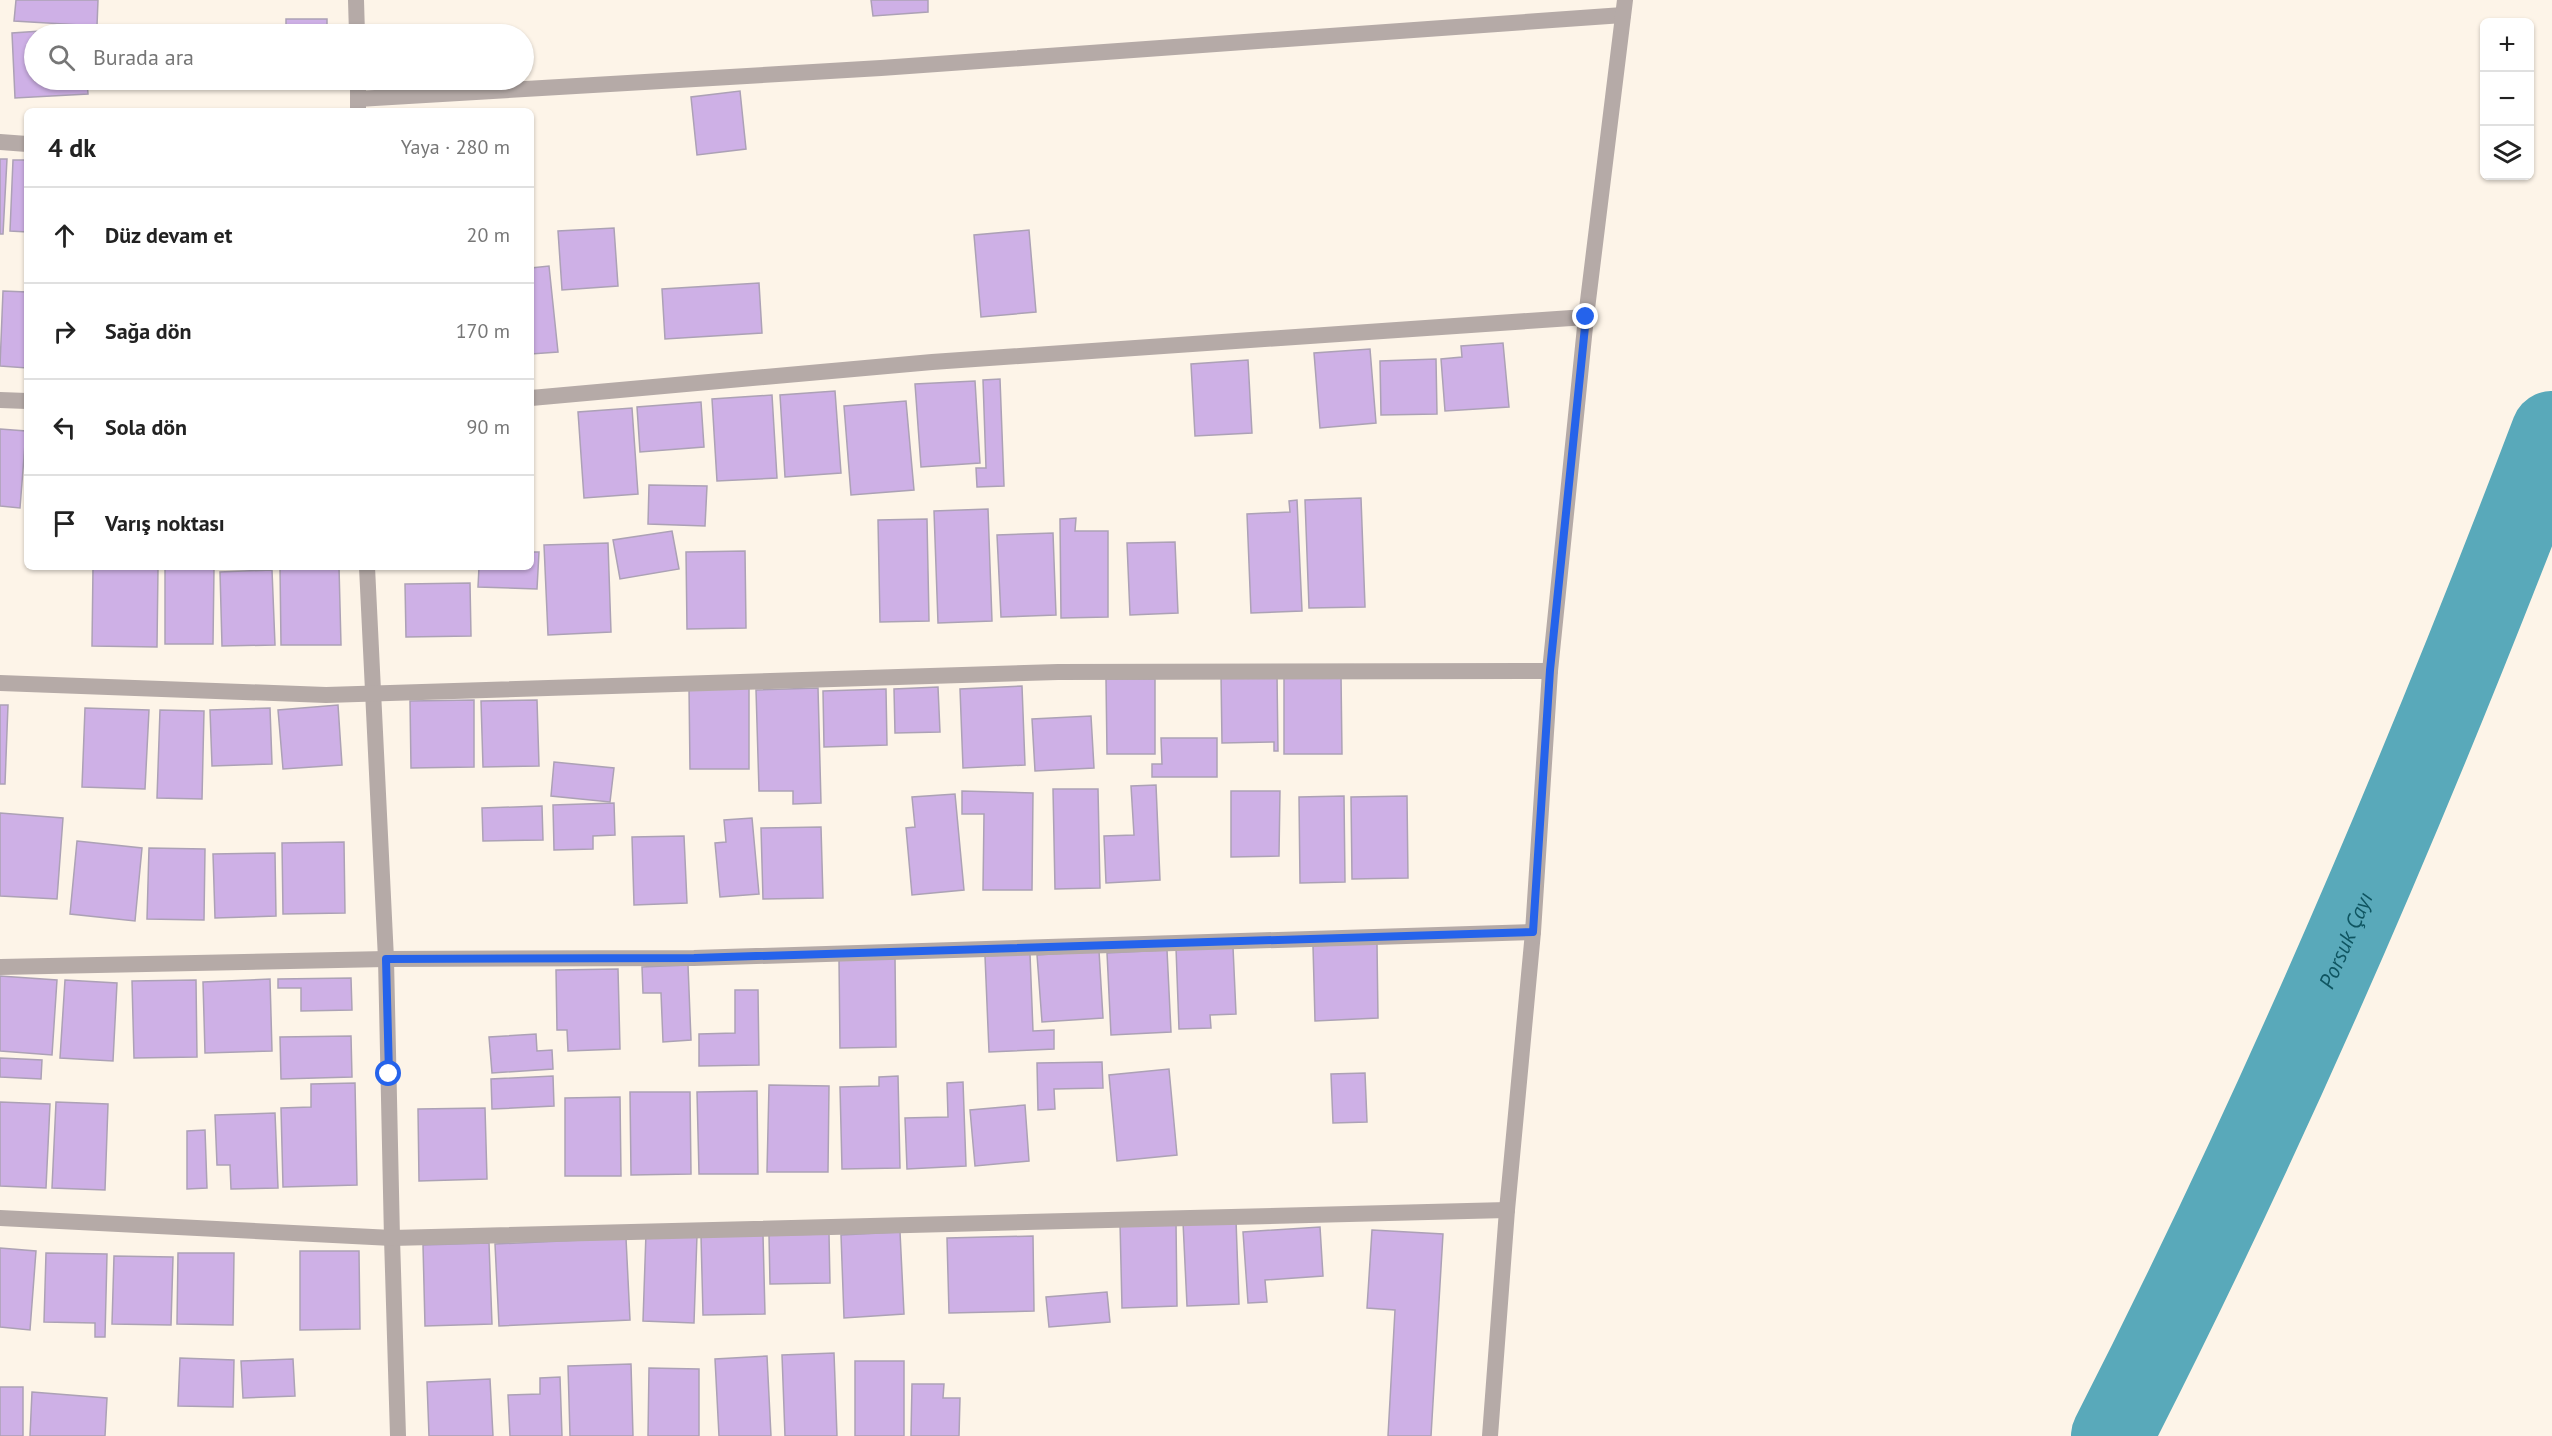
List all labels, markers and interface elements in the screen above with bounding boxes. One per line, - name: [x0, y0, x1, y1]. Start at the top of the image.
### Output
- map controls: [2480, 18, 2534, 180]
- button: +: [2480, 18, 2534, 72]
- search box: [24, 24, 534, 90]
- icon: search: [45, 41, 78, 74]
- text: Burada ara: [93, 43, 194, 71]
- button: −: [2480, 72, 2534, 126]
- button: layers: [2480, 126, 2534, 180]
- text: 4 dk: [48, 131, 96, 164]
- text: Yaya · 280 m: [401, 134, 510, 160]
- icon: ahead: [48, 219, 81, 252]
- text: Düz devam et: [105, 221, 232, 249]
- text: 20 m: [467, 222, 510, 248]
- route end: [1572, 303, 1598, 329]
- icon: right: [48, 315, 81, 348]
- text: Sağa dön: [105, 317, 192, 345]
- text: 170 m: [456, 318, 510, 344]
- icon: left: [48, 411, 81, 444]
- text: Sola dön: [105, 413, 187, 441]
- text: 90 m: [467, 414, 510, 440]
- icon: arrive: [48, 507, 81, 540]
- text: Varış noktası: [105, 509, 225, 537]
- water label: Porsuk Çayı: [2312, 888, 2379, 993]
- route start: [375, 1060, 401, 1086]

